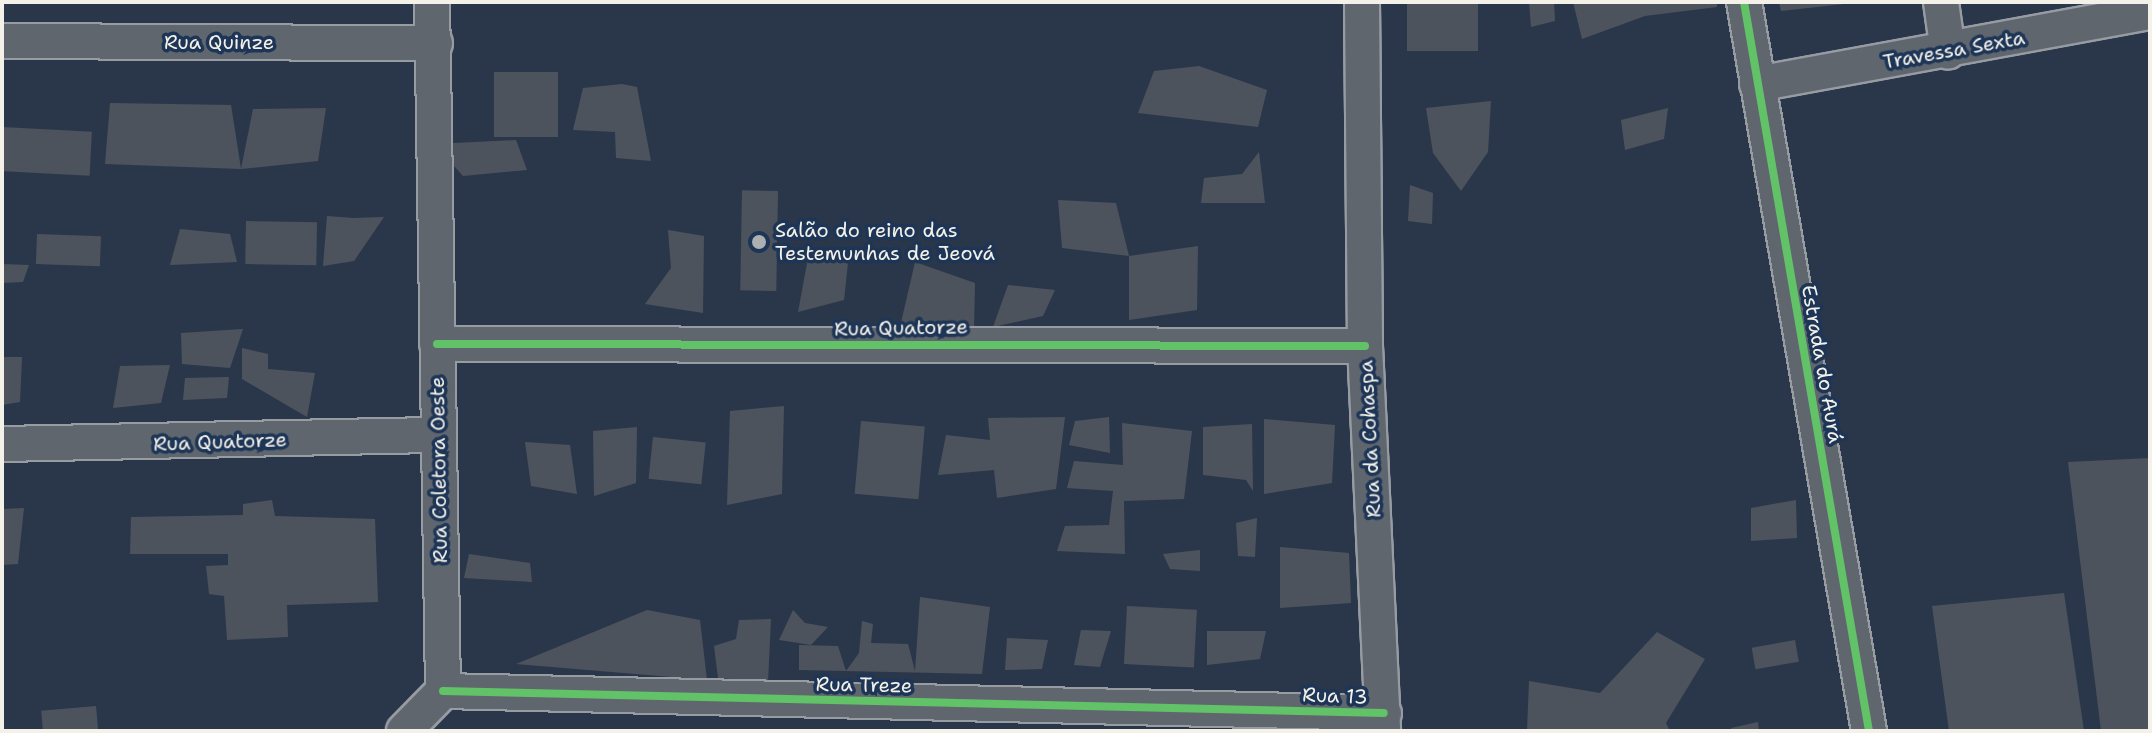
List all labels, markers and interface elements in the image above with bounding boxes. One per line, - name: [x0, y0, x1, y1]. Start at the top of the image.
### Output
- street label: Travessa Sexta: [1881, 26, 2027, 74]
- street label: Rua Quinze: [164, 30, 274, 54]
- place label: Salão do reino das Testemunhas de Jeová: [775, 218, 995, 265]
- marker: Salão do reino das Testemunhas de Jeová: [750, 233, 768, 251]
- street label: Estrada do Aurá: [1796, 283, 1848, 445]
- street label: Rua Quatorze: [834, 315, 968, 341]
- street label: Rua da Cohaspa: [1354, 360, 1386, 518]
- street label: Rua Coletora Oeste: [425, 377, 453, 563]
- street label: Rua Quatorze: [153, 428, 287, 456]
- street label: Rua Treze: [816, 672, 912, 698]
- street label: Rua 13: [1302, 683, 1368, 709]

